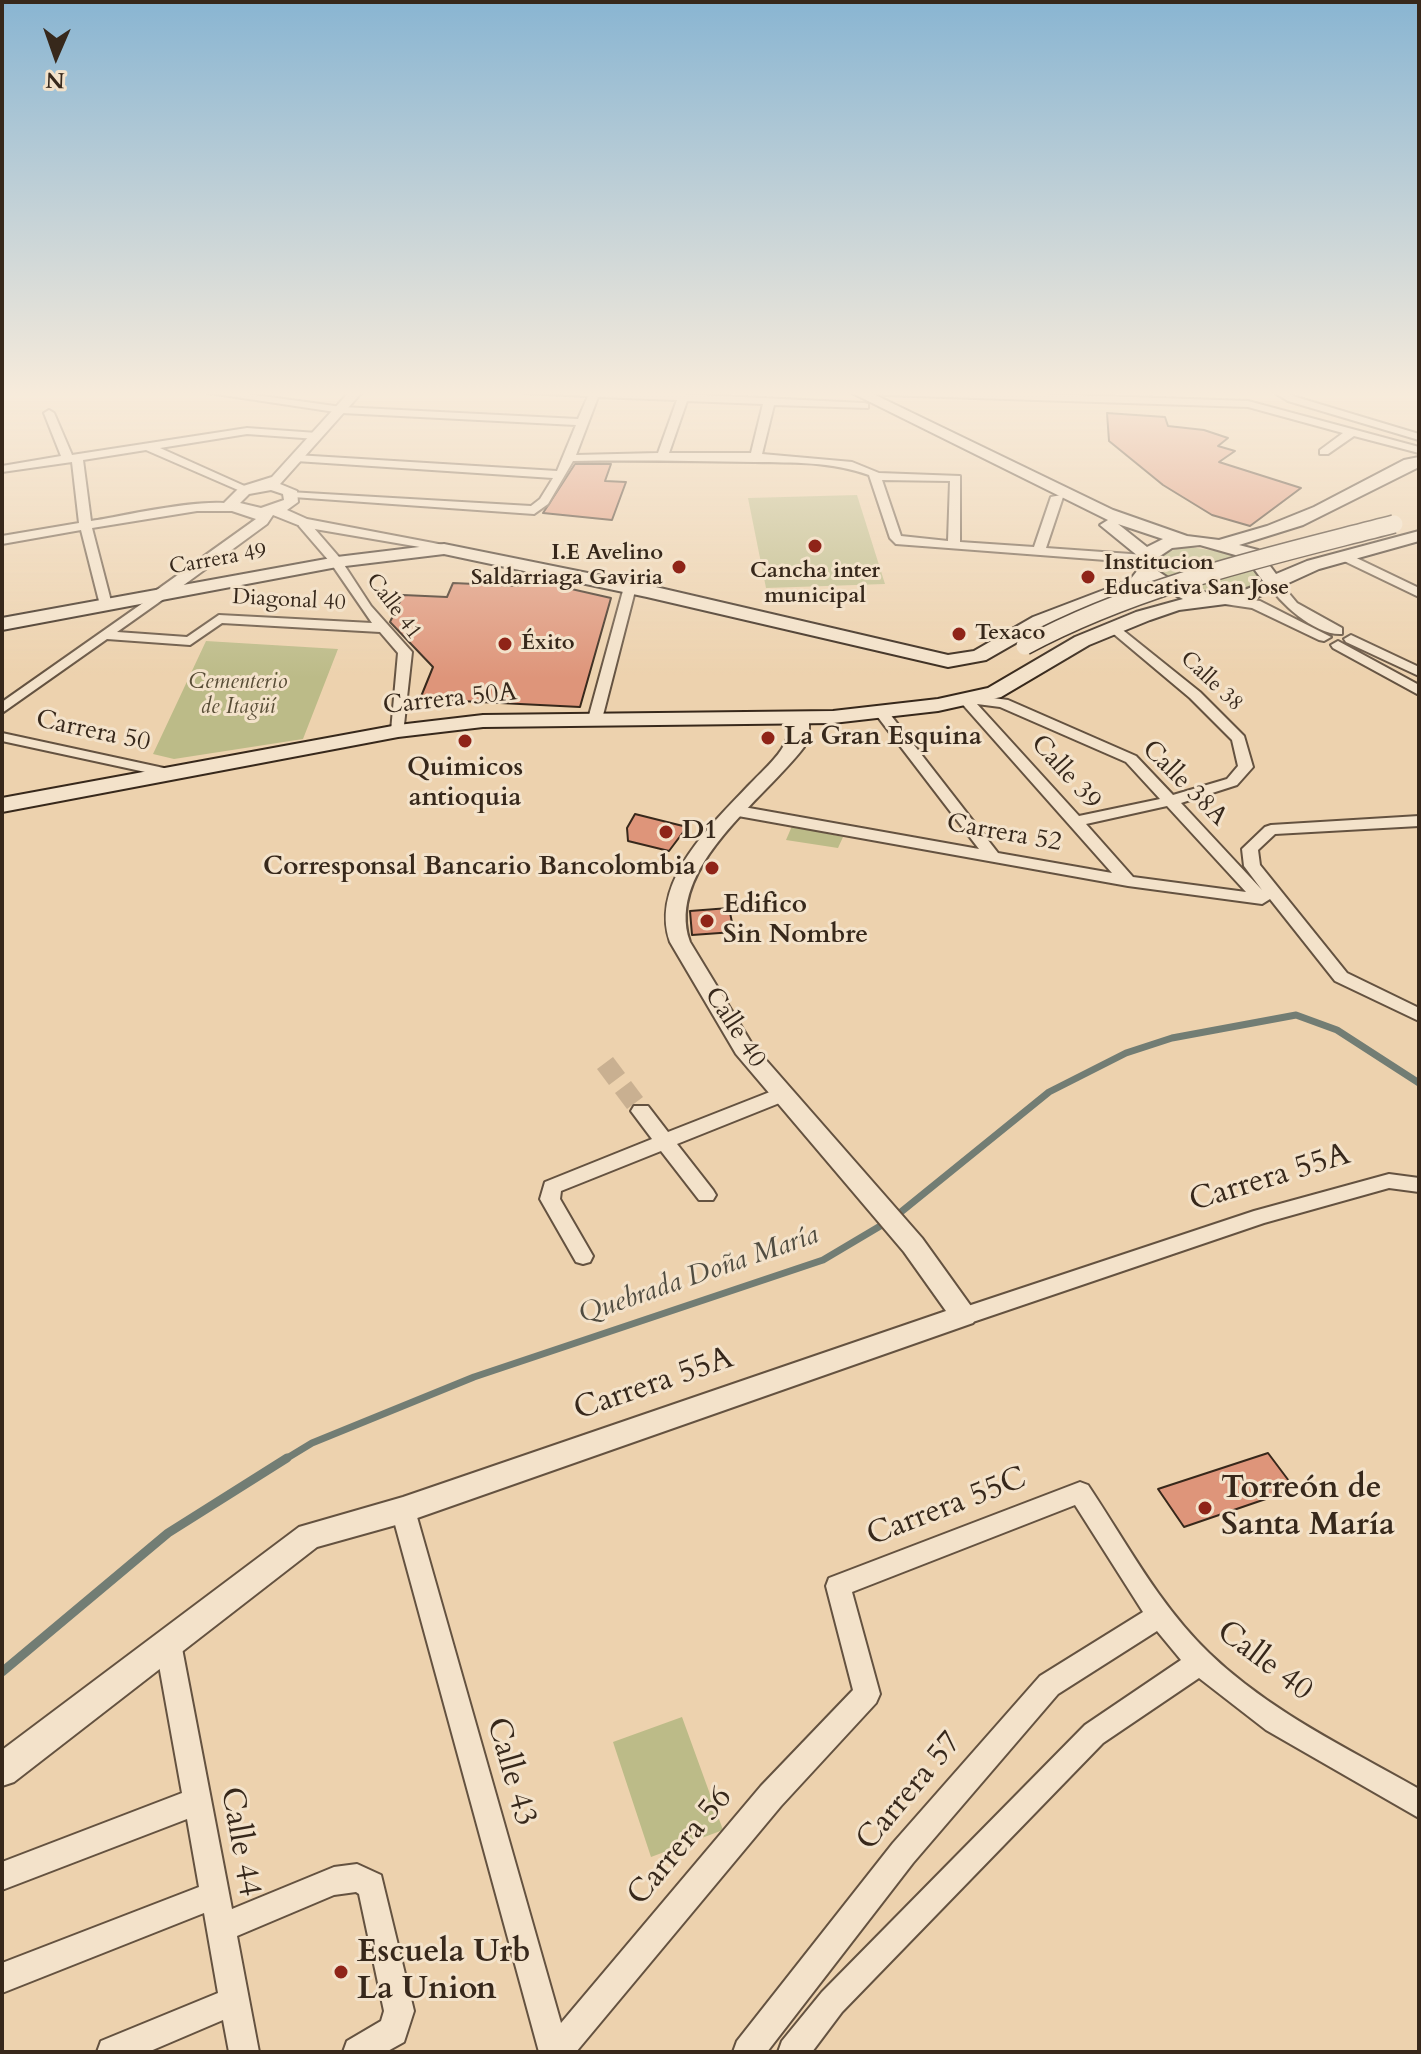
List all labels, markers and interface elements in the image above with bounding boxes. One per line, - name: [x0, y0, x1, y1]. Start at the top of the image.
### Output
- north arrow: [16, 16, 96, 96]
- text: N: [45, 65, 65, 95]
- marker: Cancha inter municipal: [806, 537, 824, 555]
- street label: Carrera 49: [167, 538, 269, 582]
- place label: I.E Avelino Saldarriaga Gaviria: [471, 541, 663, 592]
- place label: Institucion Educativa San Jose: [1104, 551, 1289, 602]
- marker: I.E Avelino Saldarriaga Gaviria: [670, 558, 688, 576]
- place label: Cancha inter municipal: [750, 559, 880, 610]
- marker: Institucion Educativa San Jose: [1079, 568, 1097, 586]
- street label: Calle 41: [360, 569, 426, 645]
- street label: Diagonal 40: [231, 585, 347, 617]
- place label: Texaco: [975, 621, 1045, 647]
- marker: Texaco: [950, 625, 968, 643]
- place label: Éxito: [521, 631, 575, 657]
- marker: Éxito: [496, 635, 514, 653]
- street label: Calle 38: [1174, 646, 1248, 718]
- park label: Cementerio de Itagüí: [189, 670, 287, 722]
- street label: Carrera 50A: [381, 677, 519, 723]
- street label: Carrera 50: [33, 705, 153, 759]
- place label: La Gran Esquina: [784, 722, 982, 754]
- marker: La Gran Esquina: [759, 729, 777, 747]
- street label: Calle 39: [1023, 729, 1107, 817]
- marker: Quimicos antioquia: [456, 732, 474, 750]
- street label: Calle 38A: [1135, 735, 1233, 833]
- place label: Quimicos antioquia: [407, 753, 523, 814]
- street label: Carrera 52: [944, 809, 1064, 859]
- place label: D1: [682, 816, 718, 848]
- marker: D1: [657, 823, 675, 841]
- place label: Corresponsal Bancario Bancolombia: [263, 852, 696, 884]
- marker: Corresponsal Bancario Bancolombia: [703, 859, 721, 877]
- place label: Edifico Sin Nombre: [723, 890, 868, 952]
- marker: Edifico Sin Nombre: [698, 912, 716, 930]
- street label: Calle 40: [696, 982, 772, 1074]
- street label: Carrera 55A: [1185, 1136, 1355, 1222]
- water label: Quebrada Doña María: [575, 1219, 823, 1333]
- street label: Carrera 55A: [569, 1340, 739, 1430]
- street label: Carrera 55C: [862, 1460, 1032, 1556]
- place label: Torreón de Santa María: [1221, 1471, 1395, 1546]
- marker: Torreón de Santa María: [1196, 1499, 1214, 1517]
- street label: Calle 40: [1208, 1613, 1320, 1711]
- street label: Calle 43: [476, 1714, 544, 1830]
- street label: Carrera 57: [849, 1725, 971, 1859]
- street label: Carrera 56: [620, 1780, 742, 1914]
- street label: Calle 44: [210, 1784, 268, 1900]
- place label: Escuela Urb La Union: [357, 1935, 530, 2010]
- marker: Escuela Urb La Union: [332, 1963, 350, 1981]

